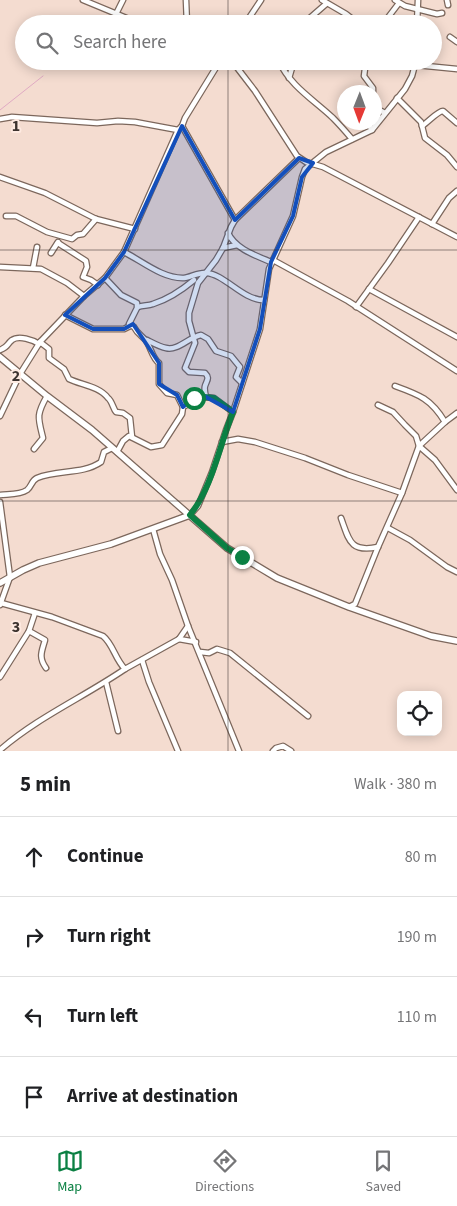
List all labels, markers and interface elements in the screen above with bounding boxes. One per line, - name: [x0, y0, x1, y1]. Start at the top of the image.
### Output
- search box: [15, 15, 442, 70]
- icon: search: [33, 29, 61, 57]
- text: Search here: [73, 29, 167, 56]
- north arrow: [337, 85, 382, 130]
- text: 1: [12, 115, 20, 137]
- text: 2: [12, 365, 20, 387]
- route start: [183, 387, 206, 410]
- route end: [231, 546, 254, 569]
- text: 3: [12, 616, 20, 638]
- map controls: [397, 691, 442, 736]
- button: locate: [397, 691, 442, 736]
- text: 5 min: [20, 769, 71, 799]
- text: Walk · 380 m: [354, 773, 437, 795]
- icon: ahead: [20, 843, 48, 871]
- text: Continue: [67, 843, 144, 870]
- text: 80 m: [405, 846, 437, 868]
- icon: right: [20, 923, 48, 951]
- text: Turn right: [67, 923, 151, 950]
- text: 190 m: [397, 926, 437, 948]
- icon: left: [20, 1003, 48, 1031]
- text: Turn left: [67, 1003, 138, 1030]
- text: 110 m: [397, 1006, 437, 1028]
- icon: arrive: [20, 1083, 48, 1111]
- text: Arrive at destination: [67, 1083, 238, 1110]
- tab: Map: [56, 1147, 84, 1197]
- tab: Directions: [195, 1147, 254, 1197]
- tab: Saved: [366, 1147, 401, 1197]

